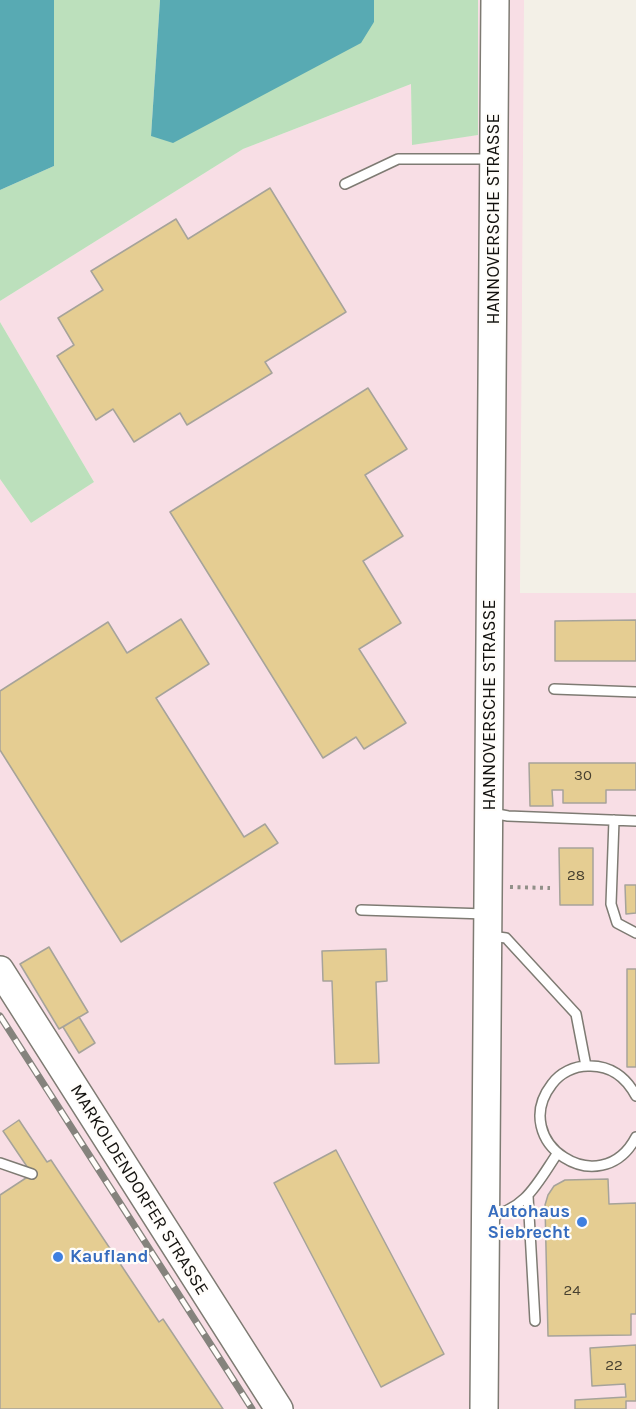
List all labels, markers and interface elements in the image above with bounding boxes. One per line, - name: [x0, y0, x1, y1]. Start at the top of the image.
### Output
- street label: HANNOVERSCHE STRASSE: [483, 113, 505, 325]
- street label: HANNOVERSCHE STRASSE: [479, 599, 501, 811]
- house number: 30: [574, 767, 592, 785]
- house number: 28: [567, 867, 585, 885]
- street label: MARKOLDENDORFER STRASSE: [65, 1081, 213, 1299]
- place label: Autohaus Siebrecht: [488, 1201, 570, 1244]
- marker: Autohaus Siebrecht: [575, 1215, 589, 1229]
- place label: Kaufland: [70, 1246, 148, 1268]
- marker: Kaufland: [51, 1250, 65, 1264]
- house number: 24: [563, 1282, 581, 1300]
- house number: 22: [605, 1357, 623, 1375]

